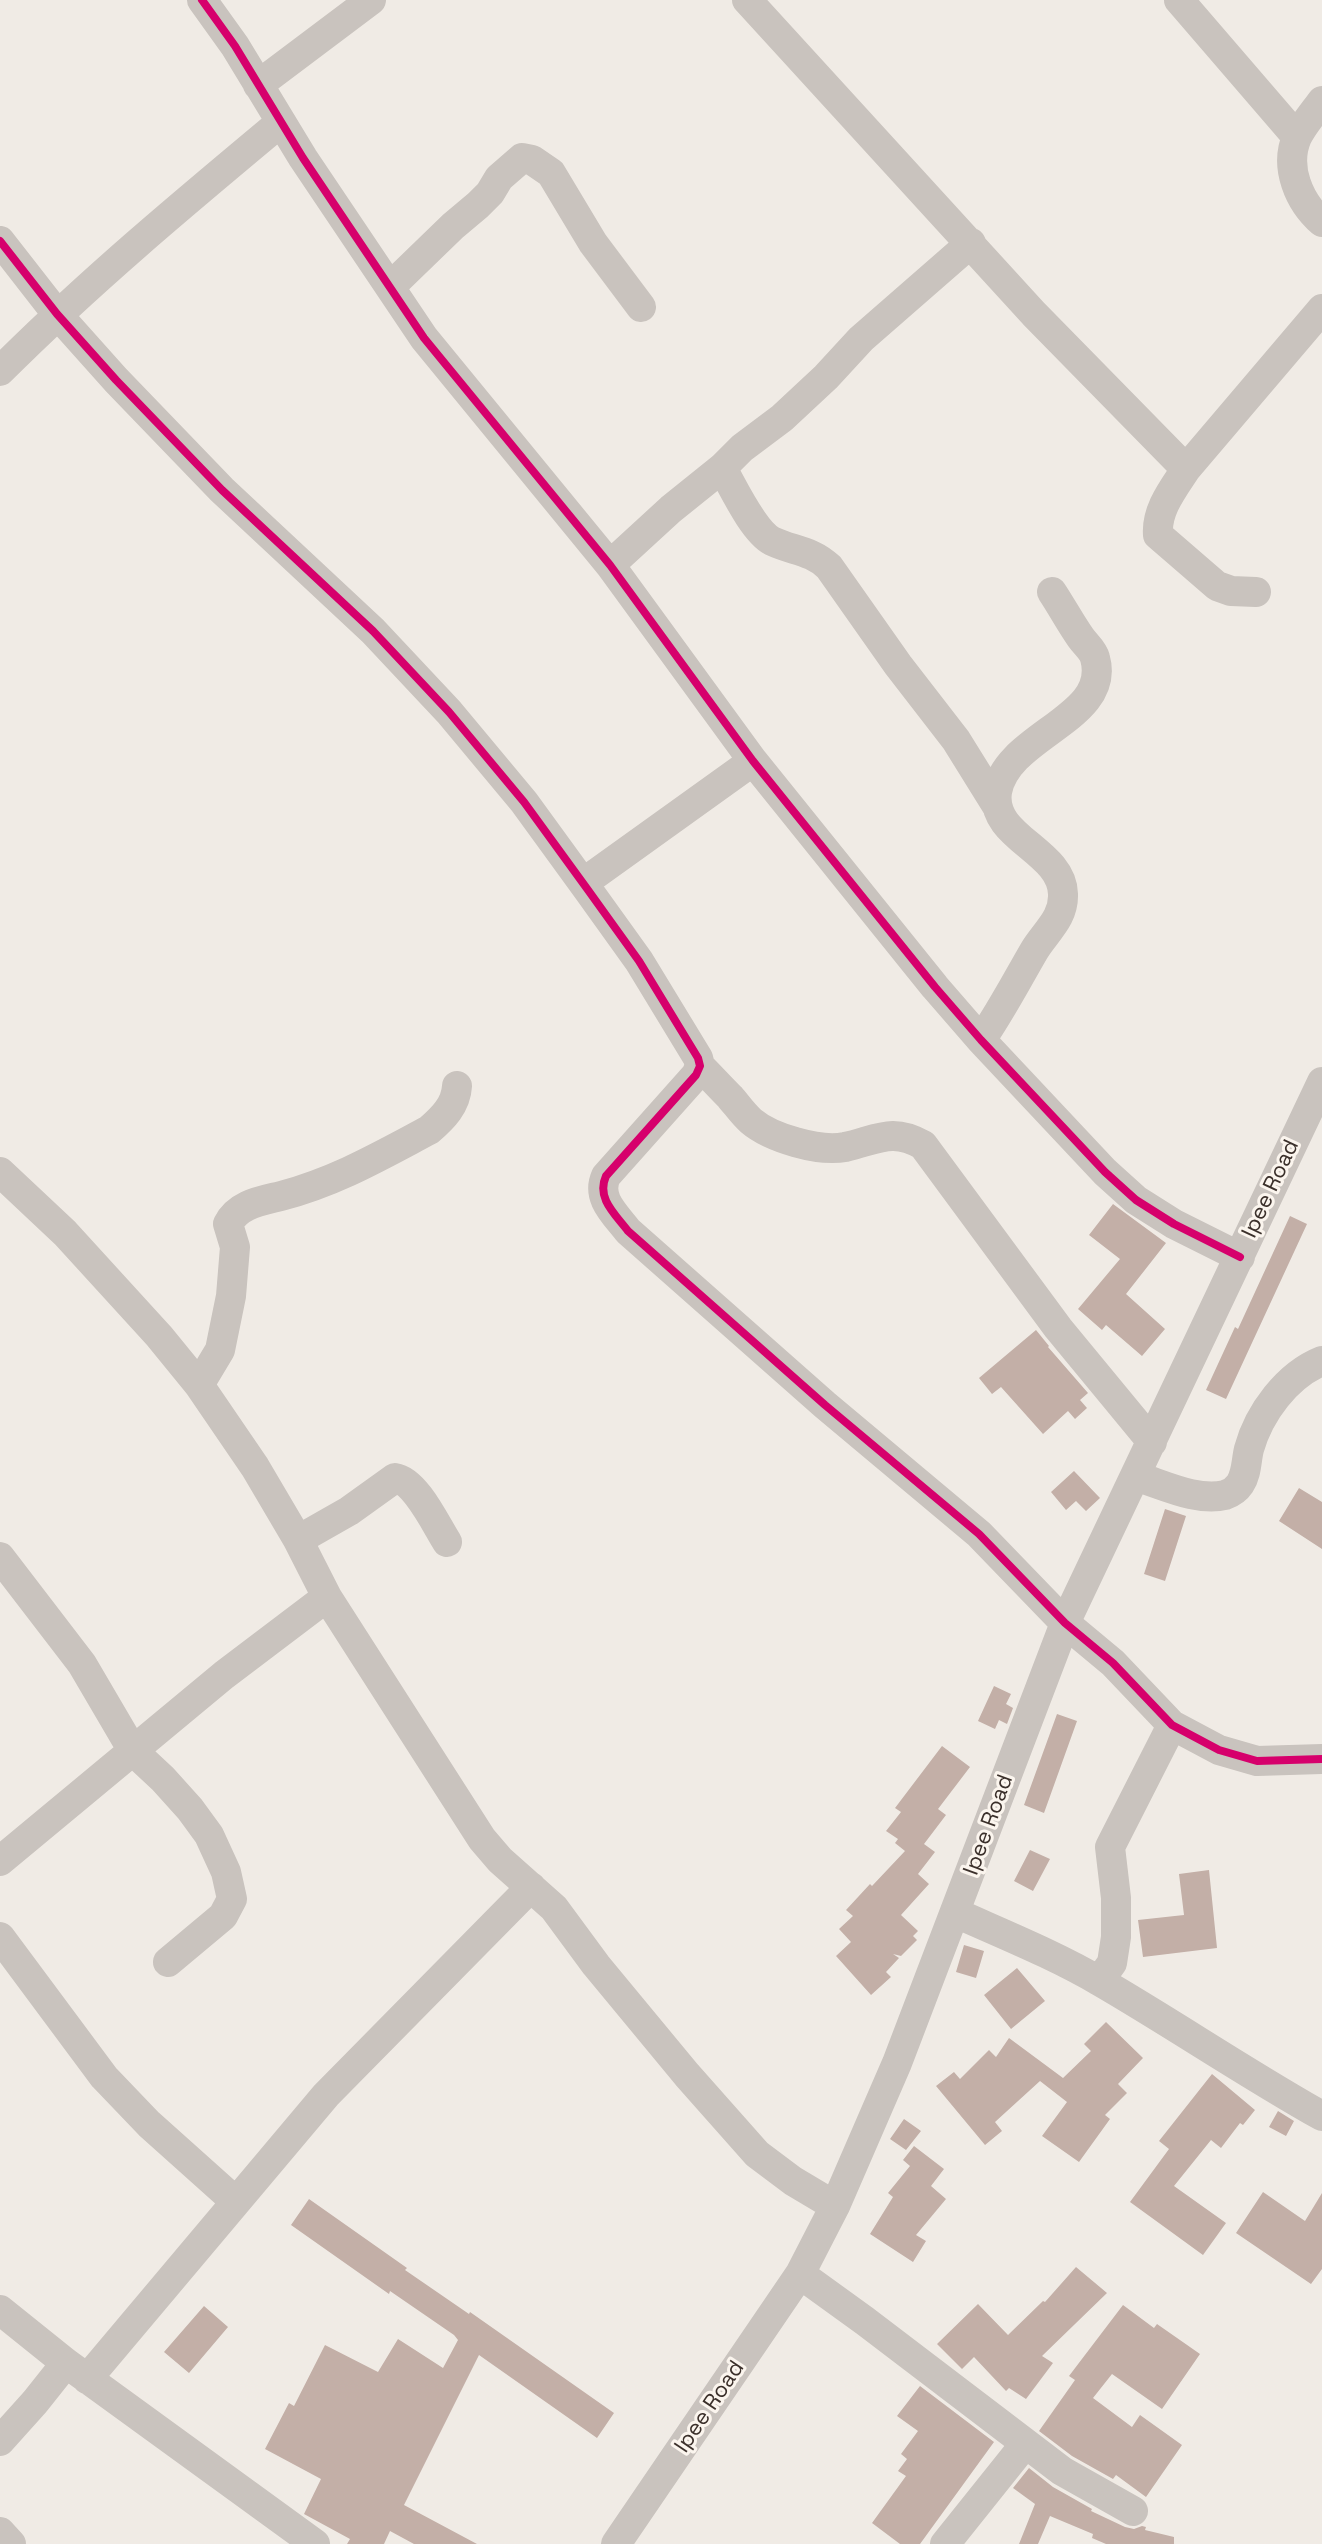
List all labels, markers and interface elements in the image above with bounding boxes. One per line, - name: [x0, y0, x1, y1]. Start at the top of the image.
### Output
- street label: Ipee Road: [1237, 1136, 1305, 1242]
- street label: Ipee Road: [959, 1771, 1019, 1879]
- street label: Ipee Road: [670, 2356, 750, 2458]

